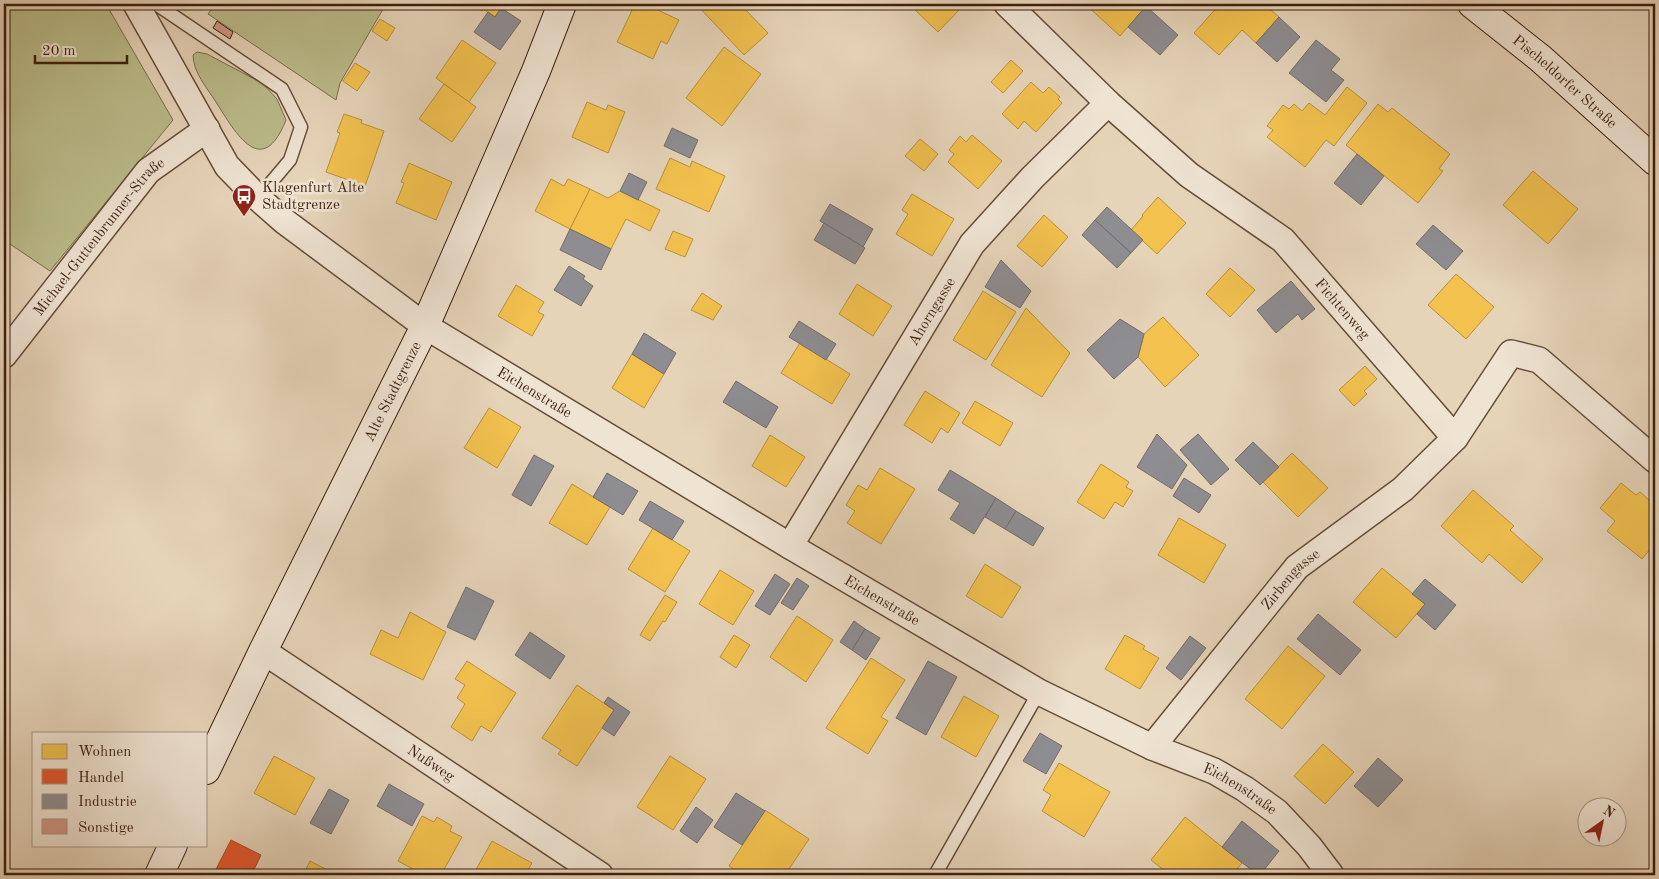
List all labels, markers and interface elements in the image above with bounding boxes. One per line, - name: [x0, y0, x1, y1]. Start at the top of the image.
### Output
- scale bar: [35, 32, 128, 64]
- street label: Pischeldorfer Straße: [1509, 33, 1619, 132]
- text: 20 m: [42, 44, 76, 59]
- street label: Michael-Guttenbrunner-Straße: [32, 156, 168, 319]
- place label: Klagenfurt Alte Stadtgrenze: [262, 181, 364, 213]
- bus stop icon: Klagenfurt Alte Stadtgrenze: [231, 183, 257, 217]
- street label: Ahorngasse: [906, 275, 959, 349]
- street label: Fichtenweg: [1311, 276, 1372, 343]
- street label: Alte Stadtgrenze: [363, 340, 425, 445]
- street label: Eichenstraße: [494, 365, 574, 422]
- street label: Zirbengasse: [1260, 547, 1323, 613]
- street label: Eichenstraße: [841, 574, 922, 629]
- legend: [32, 732, 208, 846]
- street label: Nußweg: [404, 743, 457, 785]
- text: Wohnen: [78, 745, 131, 760]
- street label: Eichenstraße: [1200, 761, 1279, 818]
- text: Handel: [78, 771, 124, 786]
- text: Industrie: [78, 795, 137, 810]
- north arrow: [1576, 796, 1626, 846]
- text: N: [1600, 803, 1617, 821]
- text: Sonstige: [78, 821, 134, 836]

